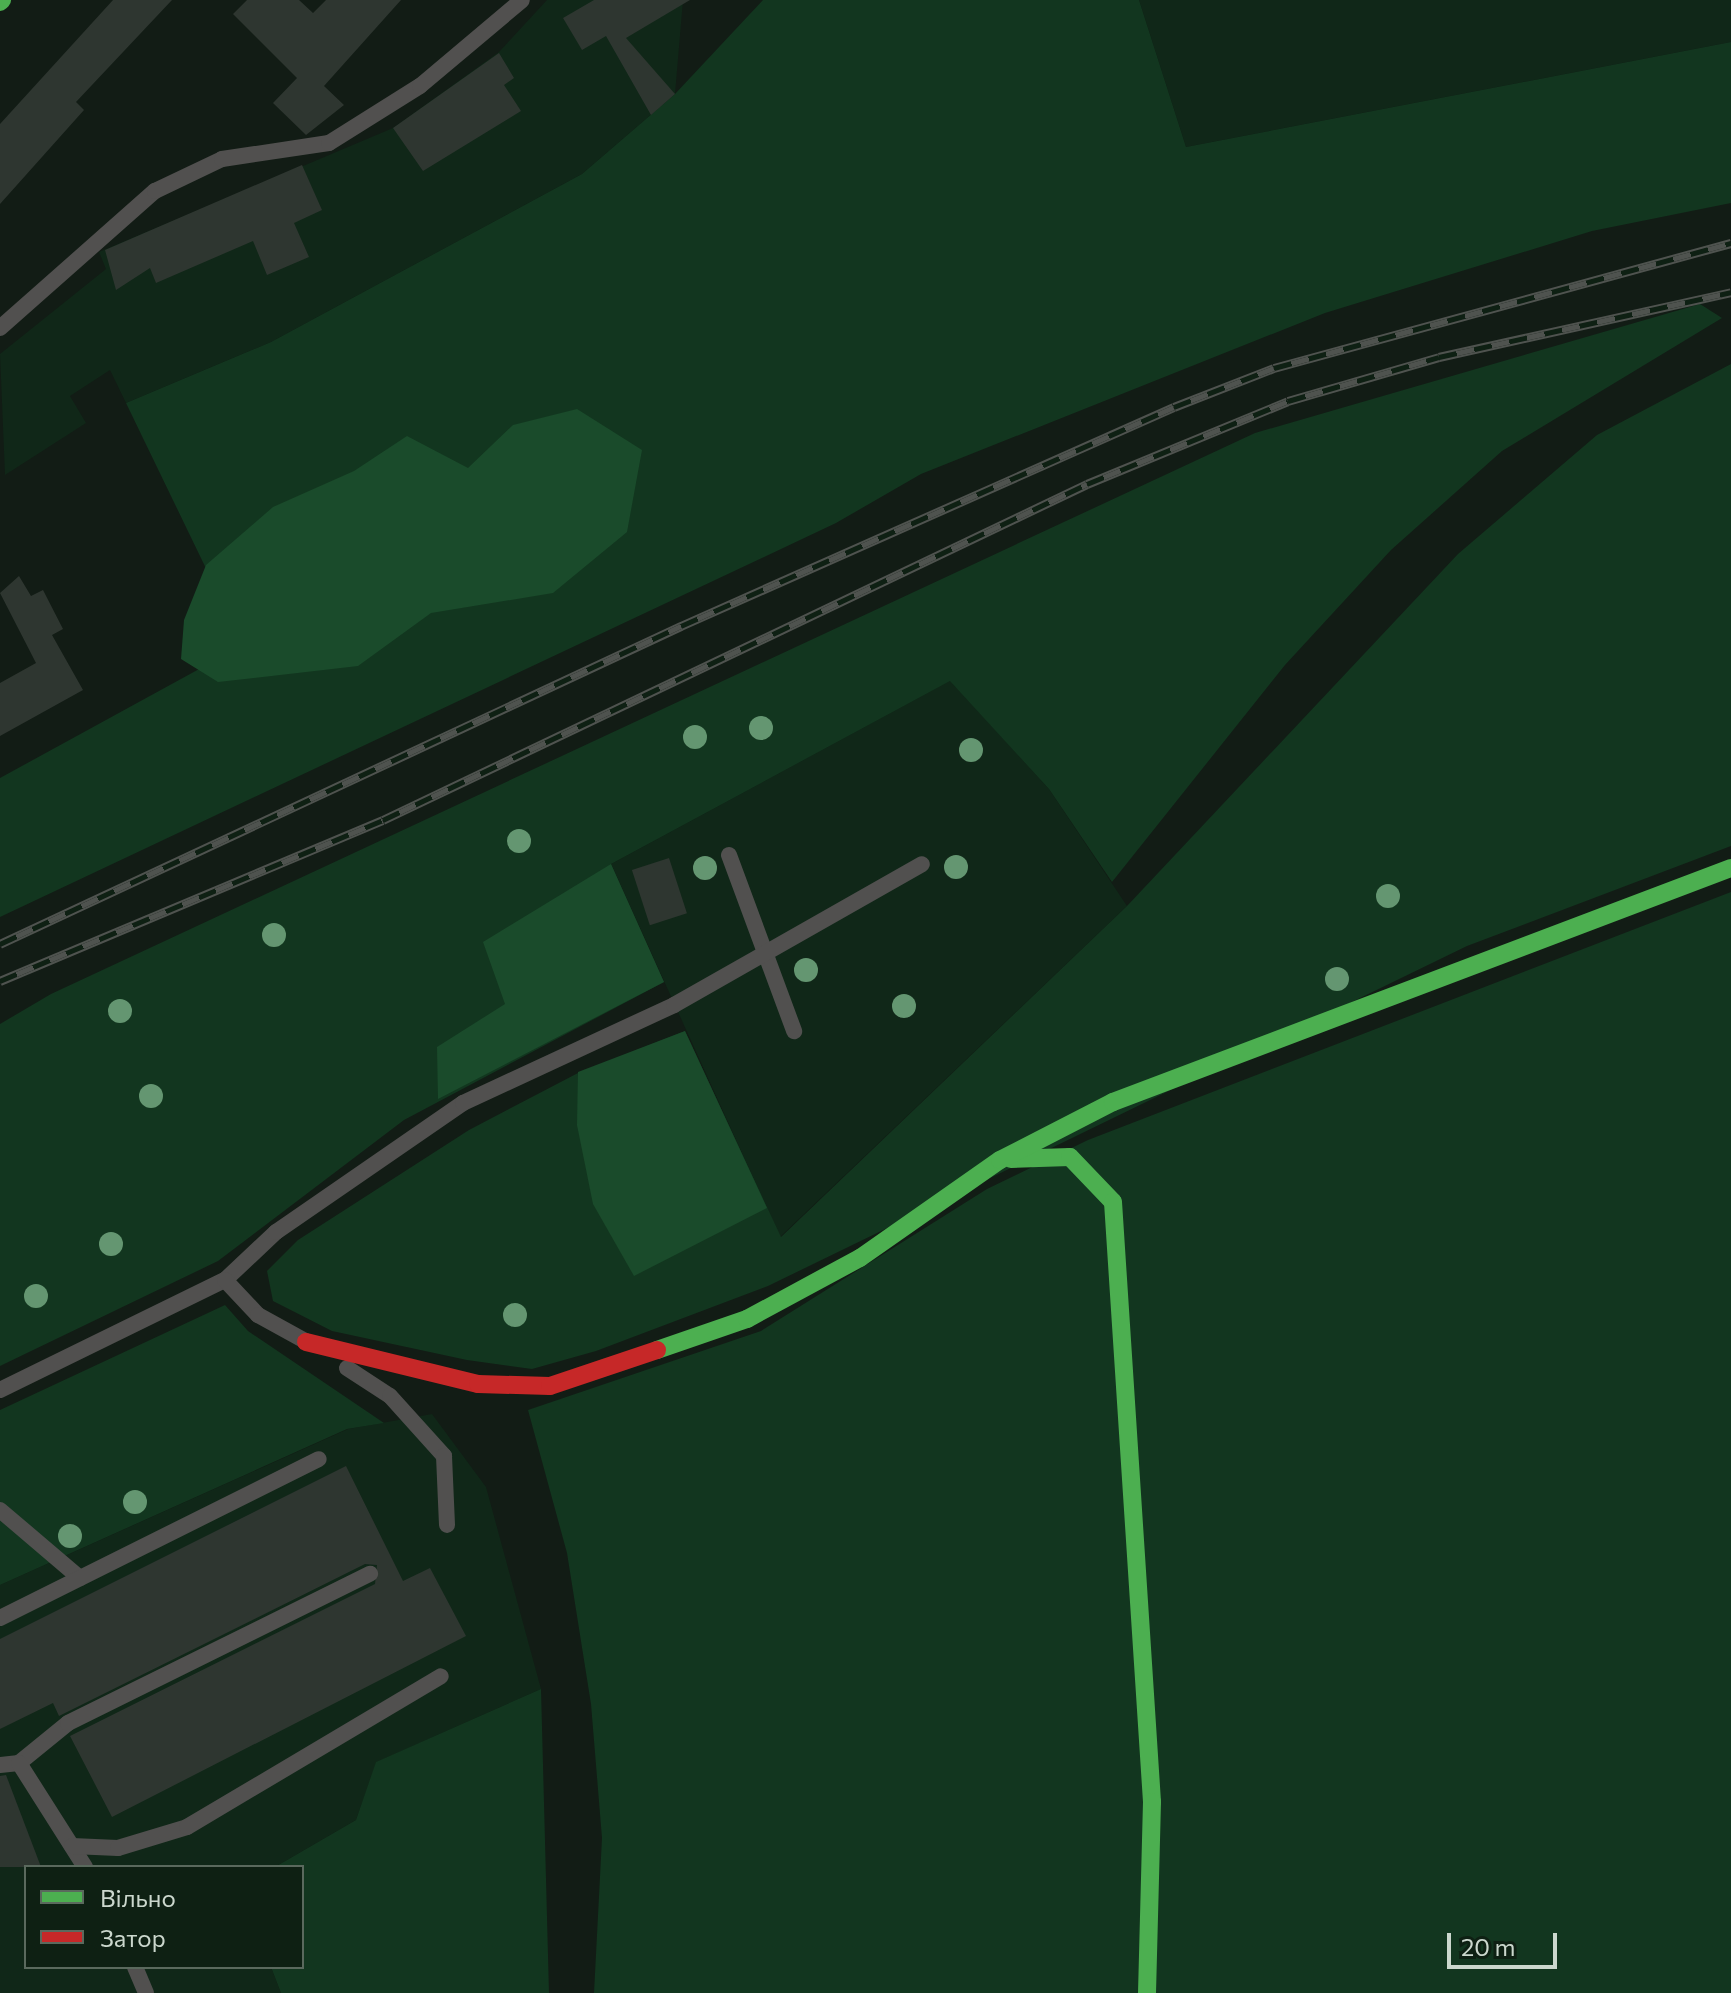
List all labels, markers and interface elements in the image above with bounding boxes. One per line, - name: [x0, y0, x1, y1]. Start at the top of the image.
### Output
- legend: [24, 1865, 304, 1969]
- text: Вільно: [100, 1883, 176, 1912]
- scale bar: [1451, 1917, 1561, 1967]
- text: Затор: [100, 1923, 166, 1952]
- text: 20 m: [1461, 1932, 1515, 1961]

